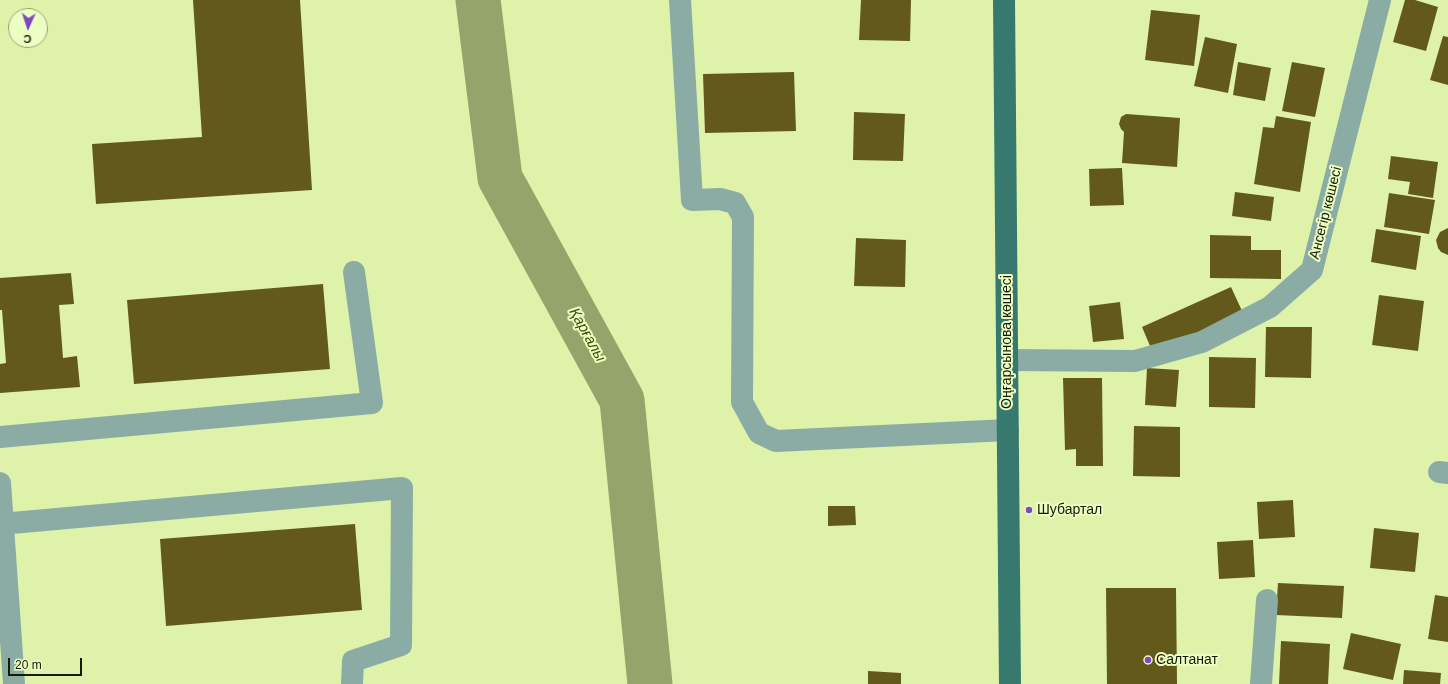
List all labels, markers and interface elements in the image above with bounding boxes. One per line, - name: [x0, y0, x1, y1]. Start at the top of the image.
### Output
- north arrow: [8, 8, 48, 48]
- text: С: [23, 33, 32, 45]
- street label: Ансегір көшесі: [1306, 165, 1346, 261]
- street label: Оңғарсынова көшесі: [999, 275, 1015, 409]
- water label: Қарғалы: [565, 305, 609, 365]
- place label: Шубартал: [1037, 502, 1102, 518]
- marker: Шубартал: [1024, 505, 1034, 515]
- scale bar: [10, 650, 84, 676]
- place label: Салтанат: [1156, 652, 1218, 668]
- marker: Салтанат: [1143, 655, 1153, 665]
- text: 20 m: [15, 658, 42, 672]

